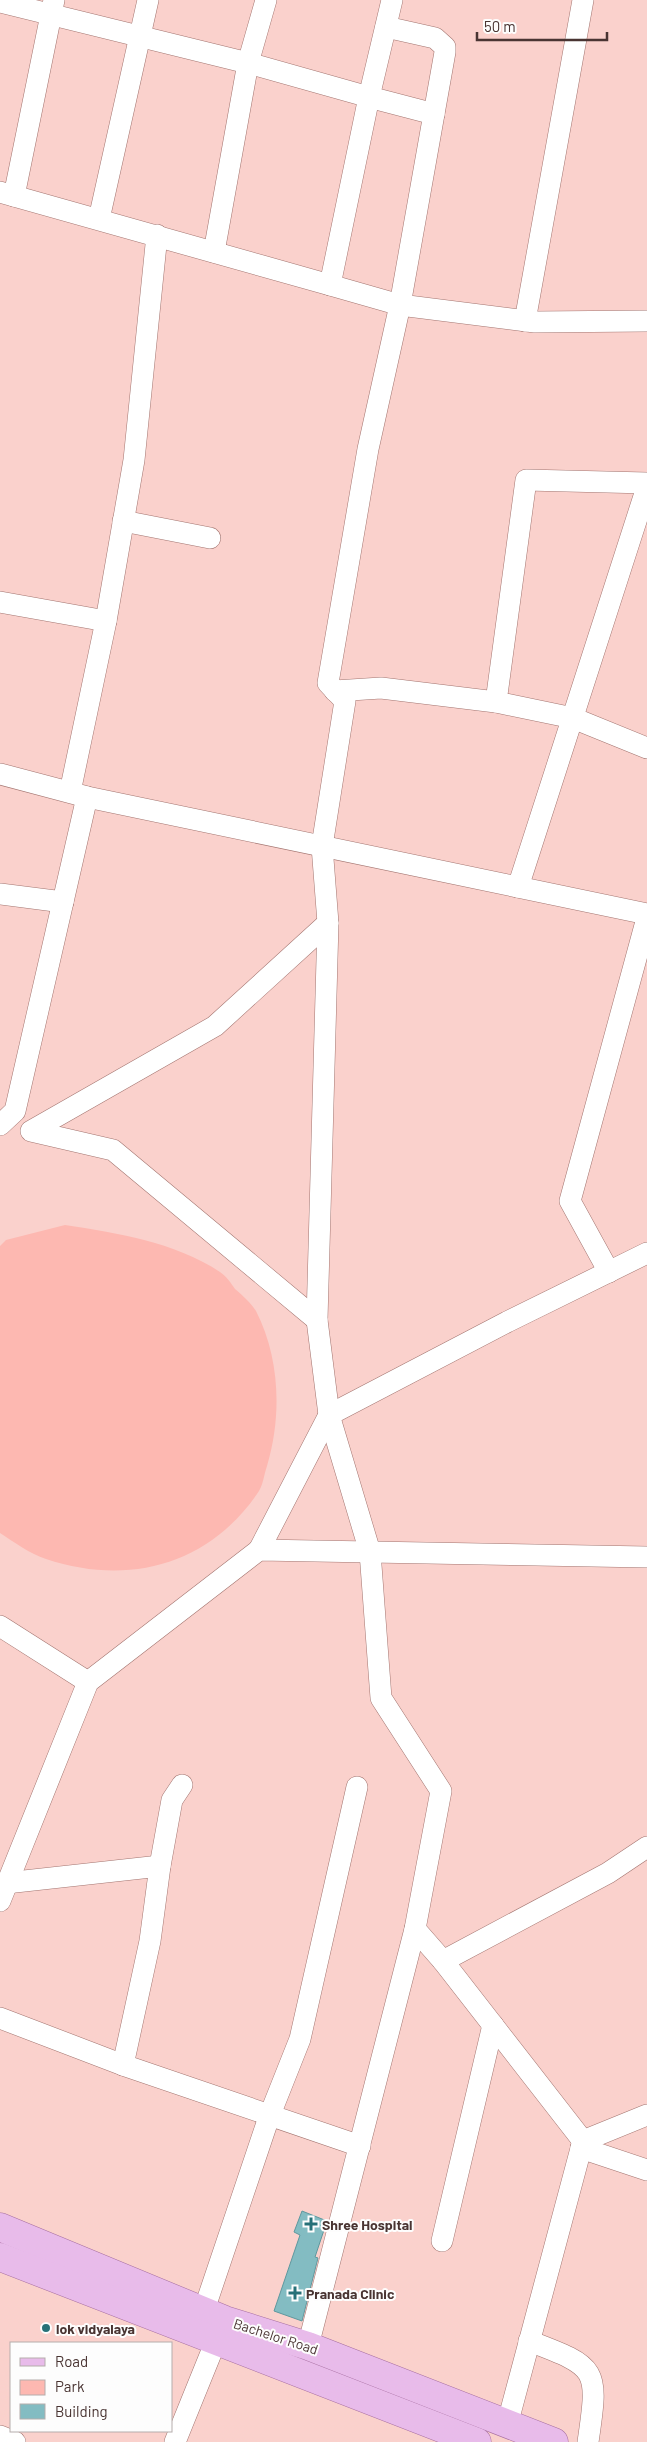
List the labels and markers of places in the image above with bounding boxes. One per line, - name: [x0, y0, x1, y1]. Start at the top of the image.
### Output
- place label: Shree Hospital: [322, 2216, 413, 2233]
- marker: Shree Hospital: [304, 2217, 318, 2231]
- place label: Pranada Clinic: [306, 2285, 395, 2302]
- marker: Pranada Clinic: [288, 2286, 302, 2300]
- place label: lok vidyalaya: [56, 2320, 135, 2337]
- marker: lok vidyalaya: [40, 2322, 52, 2334]

